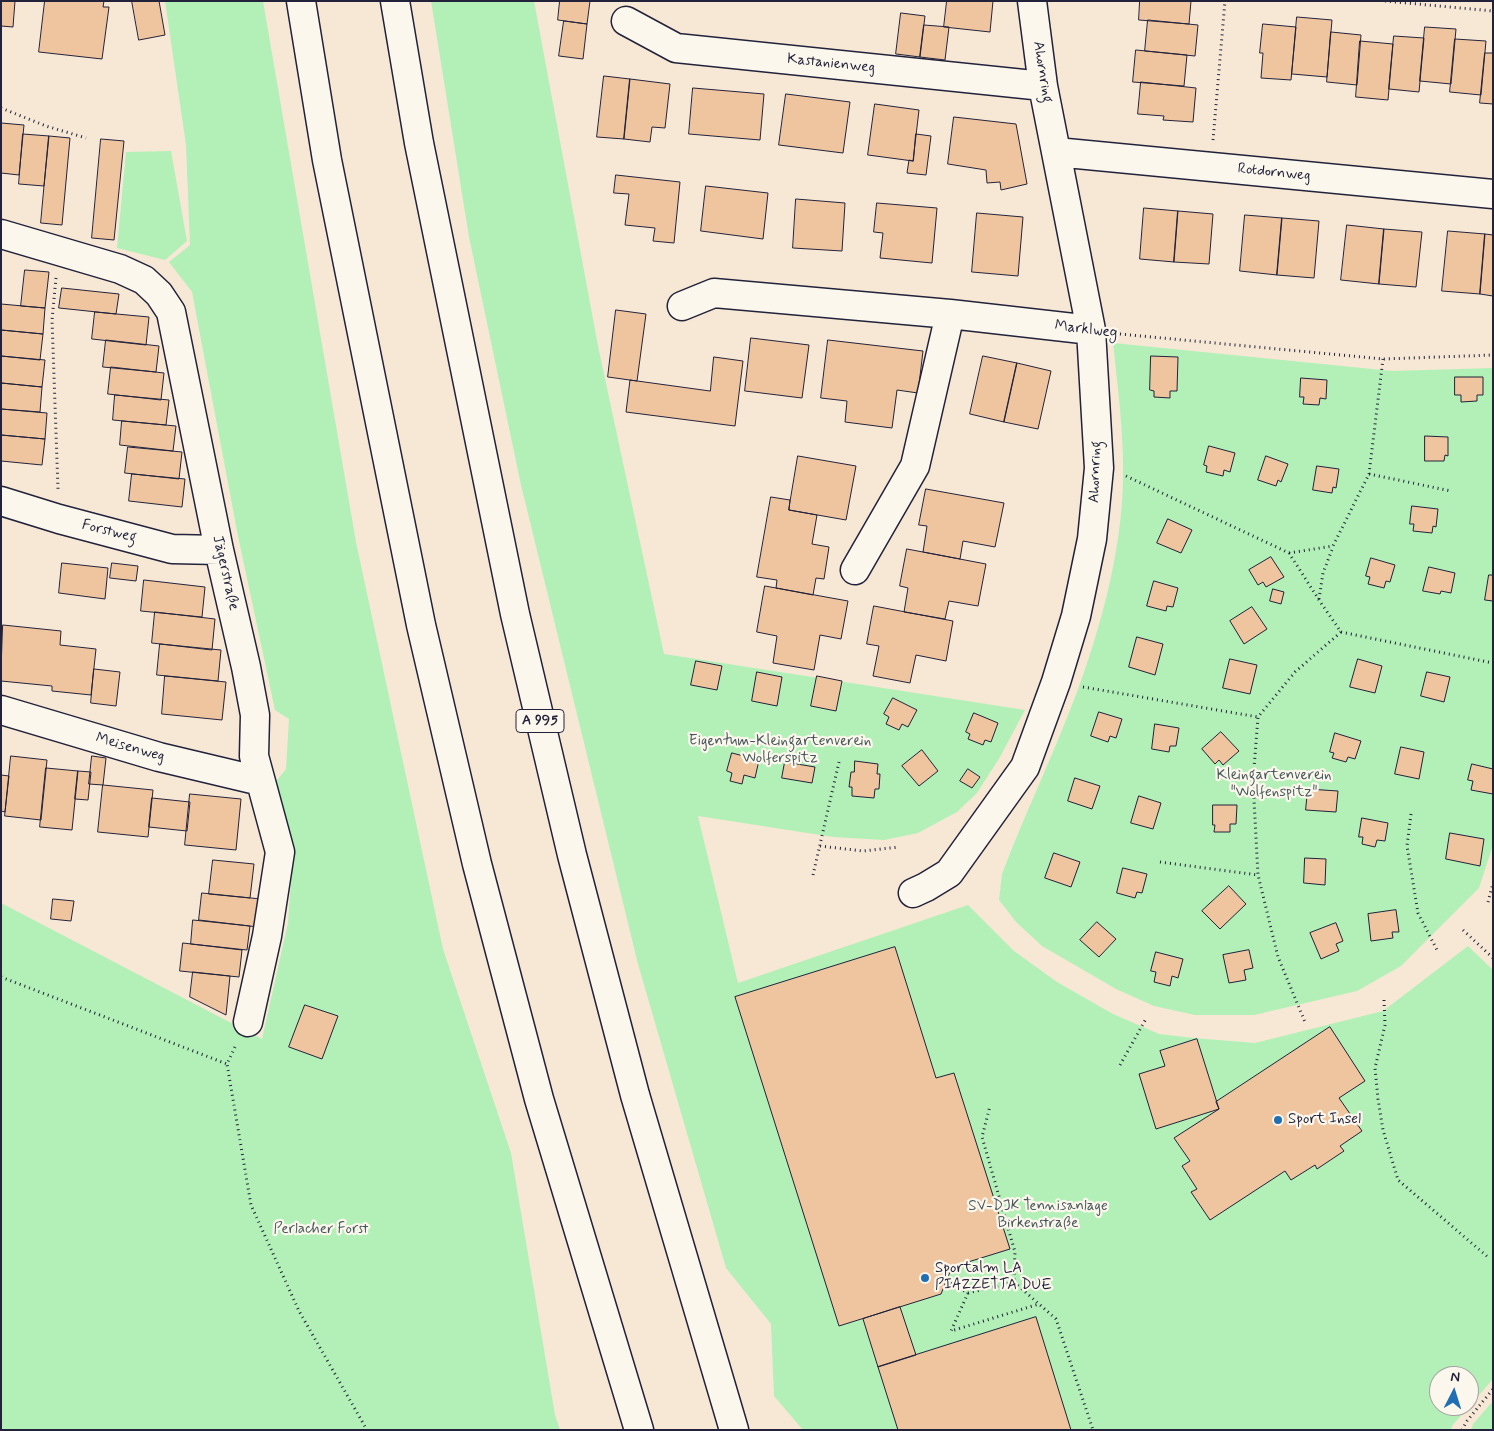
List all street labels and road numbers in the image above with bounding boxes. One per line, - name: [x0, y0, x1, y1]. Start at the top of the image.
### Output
- street label: Ahornring: [1028, 40, 1056, 104]
- street label: Kastanienweg: [786, 50, 876, 78]
- street label: Rotdornweg: [1237, 160, 1311, 186]
- street label: Marklweg: [1054, 317, 1118, 343]
- street label: Ahornring: [1086, 441, 1106, 503]
- street label: Forstweg: [80, 517, 138, 547]
- street label: Jägerstraße: [208, 534, 242, 612]
- road number: A 995: [516, 709, 564, 732]
- street label: Meisenweg: [93, 730, 167, 766]

